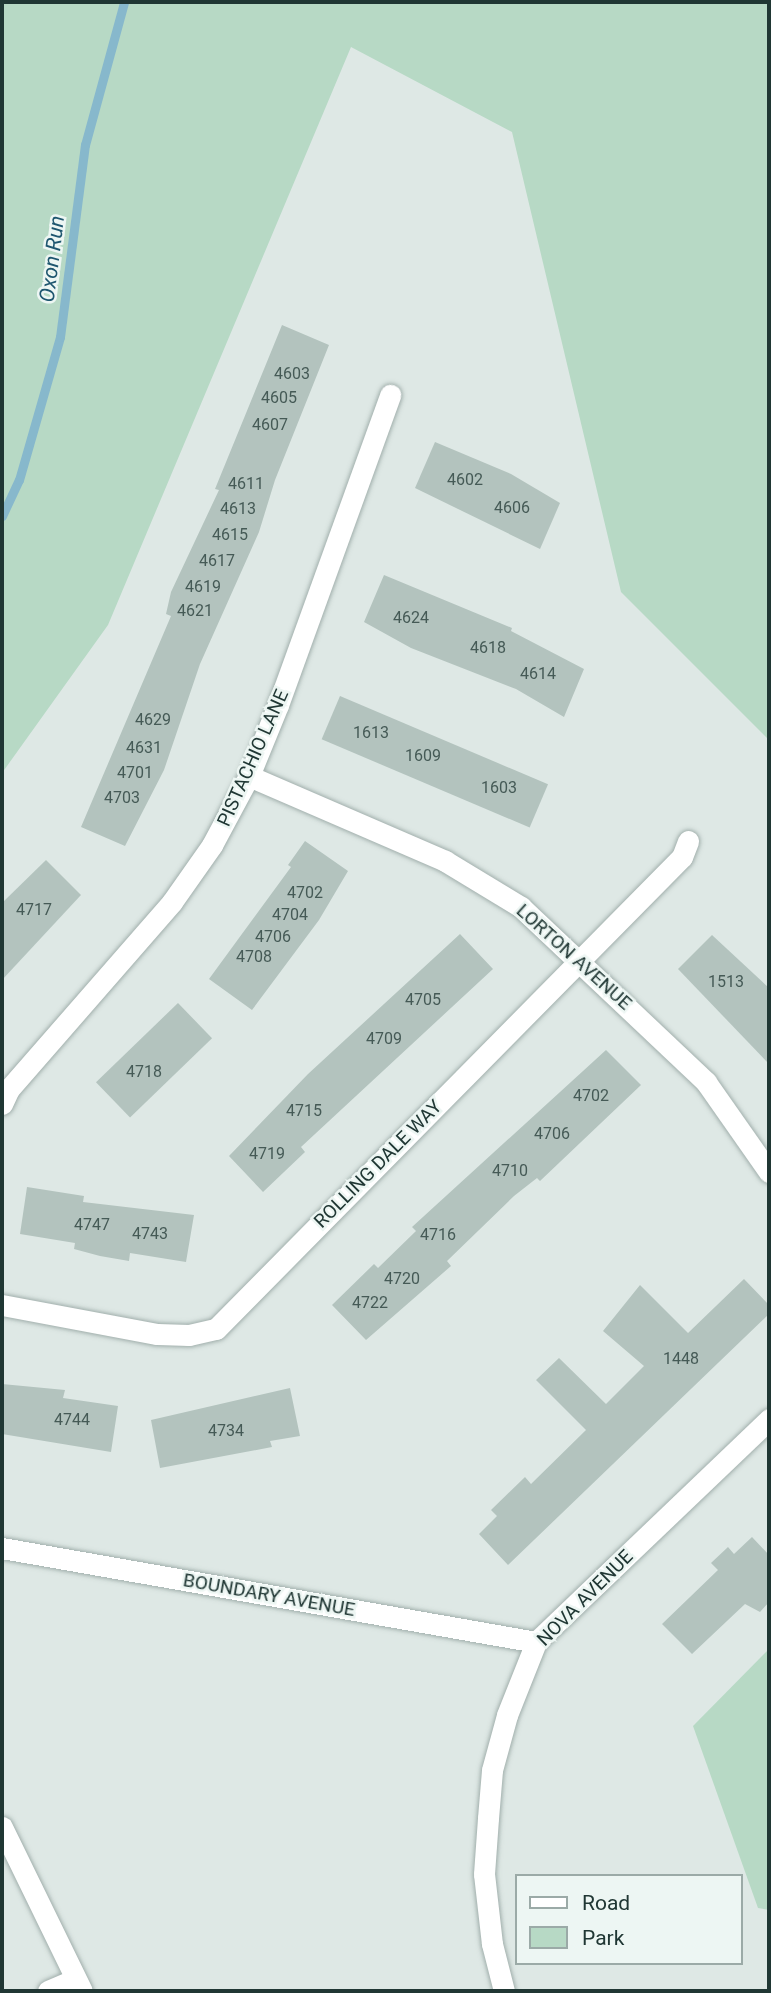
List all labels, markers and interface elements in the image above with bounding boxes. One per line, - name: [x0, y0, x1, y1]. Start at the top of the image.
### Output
- water label: Oxon Run: [34, 214, 70, 304]
- house number: 4603: [274, 364, 310, 384]
- house number: 4605: [261, 388, 297, 408]
- house number: 4607: [252, 415, 288, 435]
- house number: 4602: [447, 470, 483, 490]
- house number: 4611: [228, 474, 264, 494]
- house number: 4606: [494, 498, 530, 518]
- house number: 4613: [220, 499, 256, 519]
- house number: 4615: [212, 525, 248, 545]
- house number: 4617: [199, 551, 235, 571]
- house number: 4619: [185, 577, 221, 597]
- house number: 4621: [177, 601, 213, 621]
- house number: 4624: [393, 608, 429, 628]
- house number: 4618: [470, 638, 506, 658]
- house number: 4614: [520, 664, 556, 684]
- street label: PISTACHIO LANE: [213, 686, 293, 830]
- house number: 4629: [135, 710, 171, 730]
- house number: 1613: [353, 723, 389, 743]
- house number: 4631: [126, 738, 162, 758]
- house number: 1609: [405, 746, 441, 766]
- house number: 4701: [117, 763, 153, 783]
- house number: 1603: [481, 778, 517, 798]
- house number: 4703: [104, 788, 140, 808]
- house number: 4702: [287, 883, 323, 903]
- street label: LORTON AVENUE: [512, 899, 636, 1015]
- house number: 4717: [16, 900, 52, 920]
- house number: 4704: [272, 905, 308, 925]
- house number: 4706: [255, 927, 291, 947]
- house number: 4708: [236, 947, 272, 967]
- house number: 1513: [708, 972, 744, 992]
- house number: 4705: [405, 990, 441, 1010]
- house number: 4709: [366, 1029, 402, 1049]
- house number: 4718: [126, 1062, 162, 1082]
- house number: 4702: [573, 1086, 609, 1106]
- street label: ROLLING DALE WAY: [309, 1095, 447, 1233]
- house number: 4715: [286, 1101, 322, 1121]
- house number: 4706: [534, 1124, 570, 1144]
- house number: 4719: [249, 1144, 285, 1164]
- house number: 4710: [492, 1161, 528, 1181]
- house number: 4747: [74, 1215, 110, 1235]
- house number: 4743: [132, 1224, 168, 1244]
- house number: 4716: [420, 1225, 456, 1245]
- house number: 4720: [384, 1269, 420, 1289]
- house number: 4722: [352, 1293, 388, 1313]
- house number: 1448: [663, 1349, 699, 1369]
- house number: 4744: [54, 1410, 90, 1430]
- house number: 4734: [208, 1421, 244, 1441]
- street label: NOVA AVENUE: [532, 1545, 638, 1651]
- street label: BOUNDARY AVENUE: [181, 1569, 357, 1621]
- legend: [516, 1874, 743, 1965]
- text: Road: [582, 1891, 630, 1915]
- text: Park: [582, 1926, 624, 1950]

